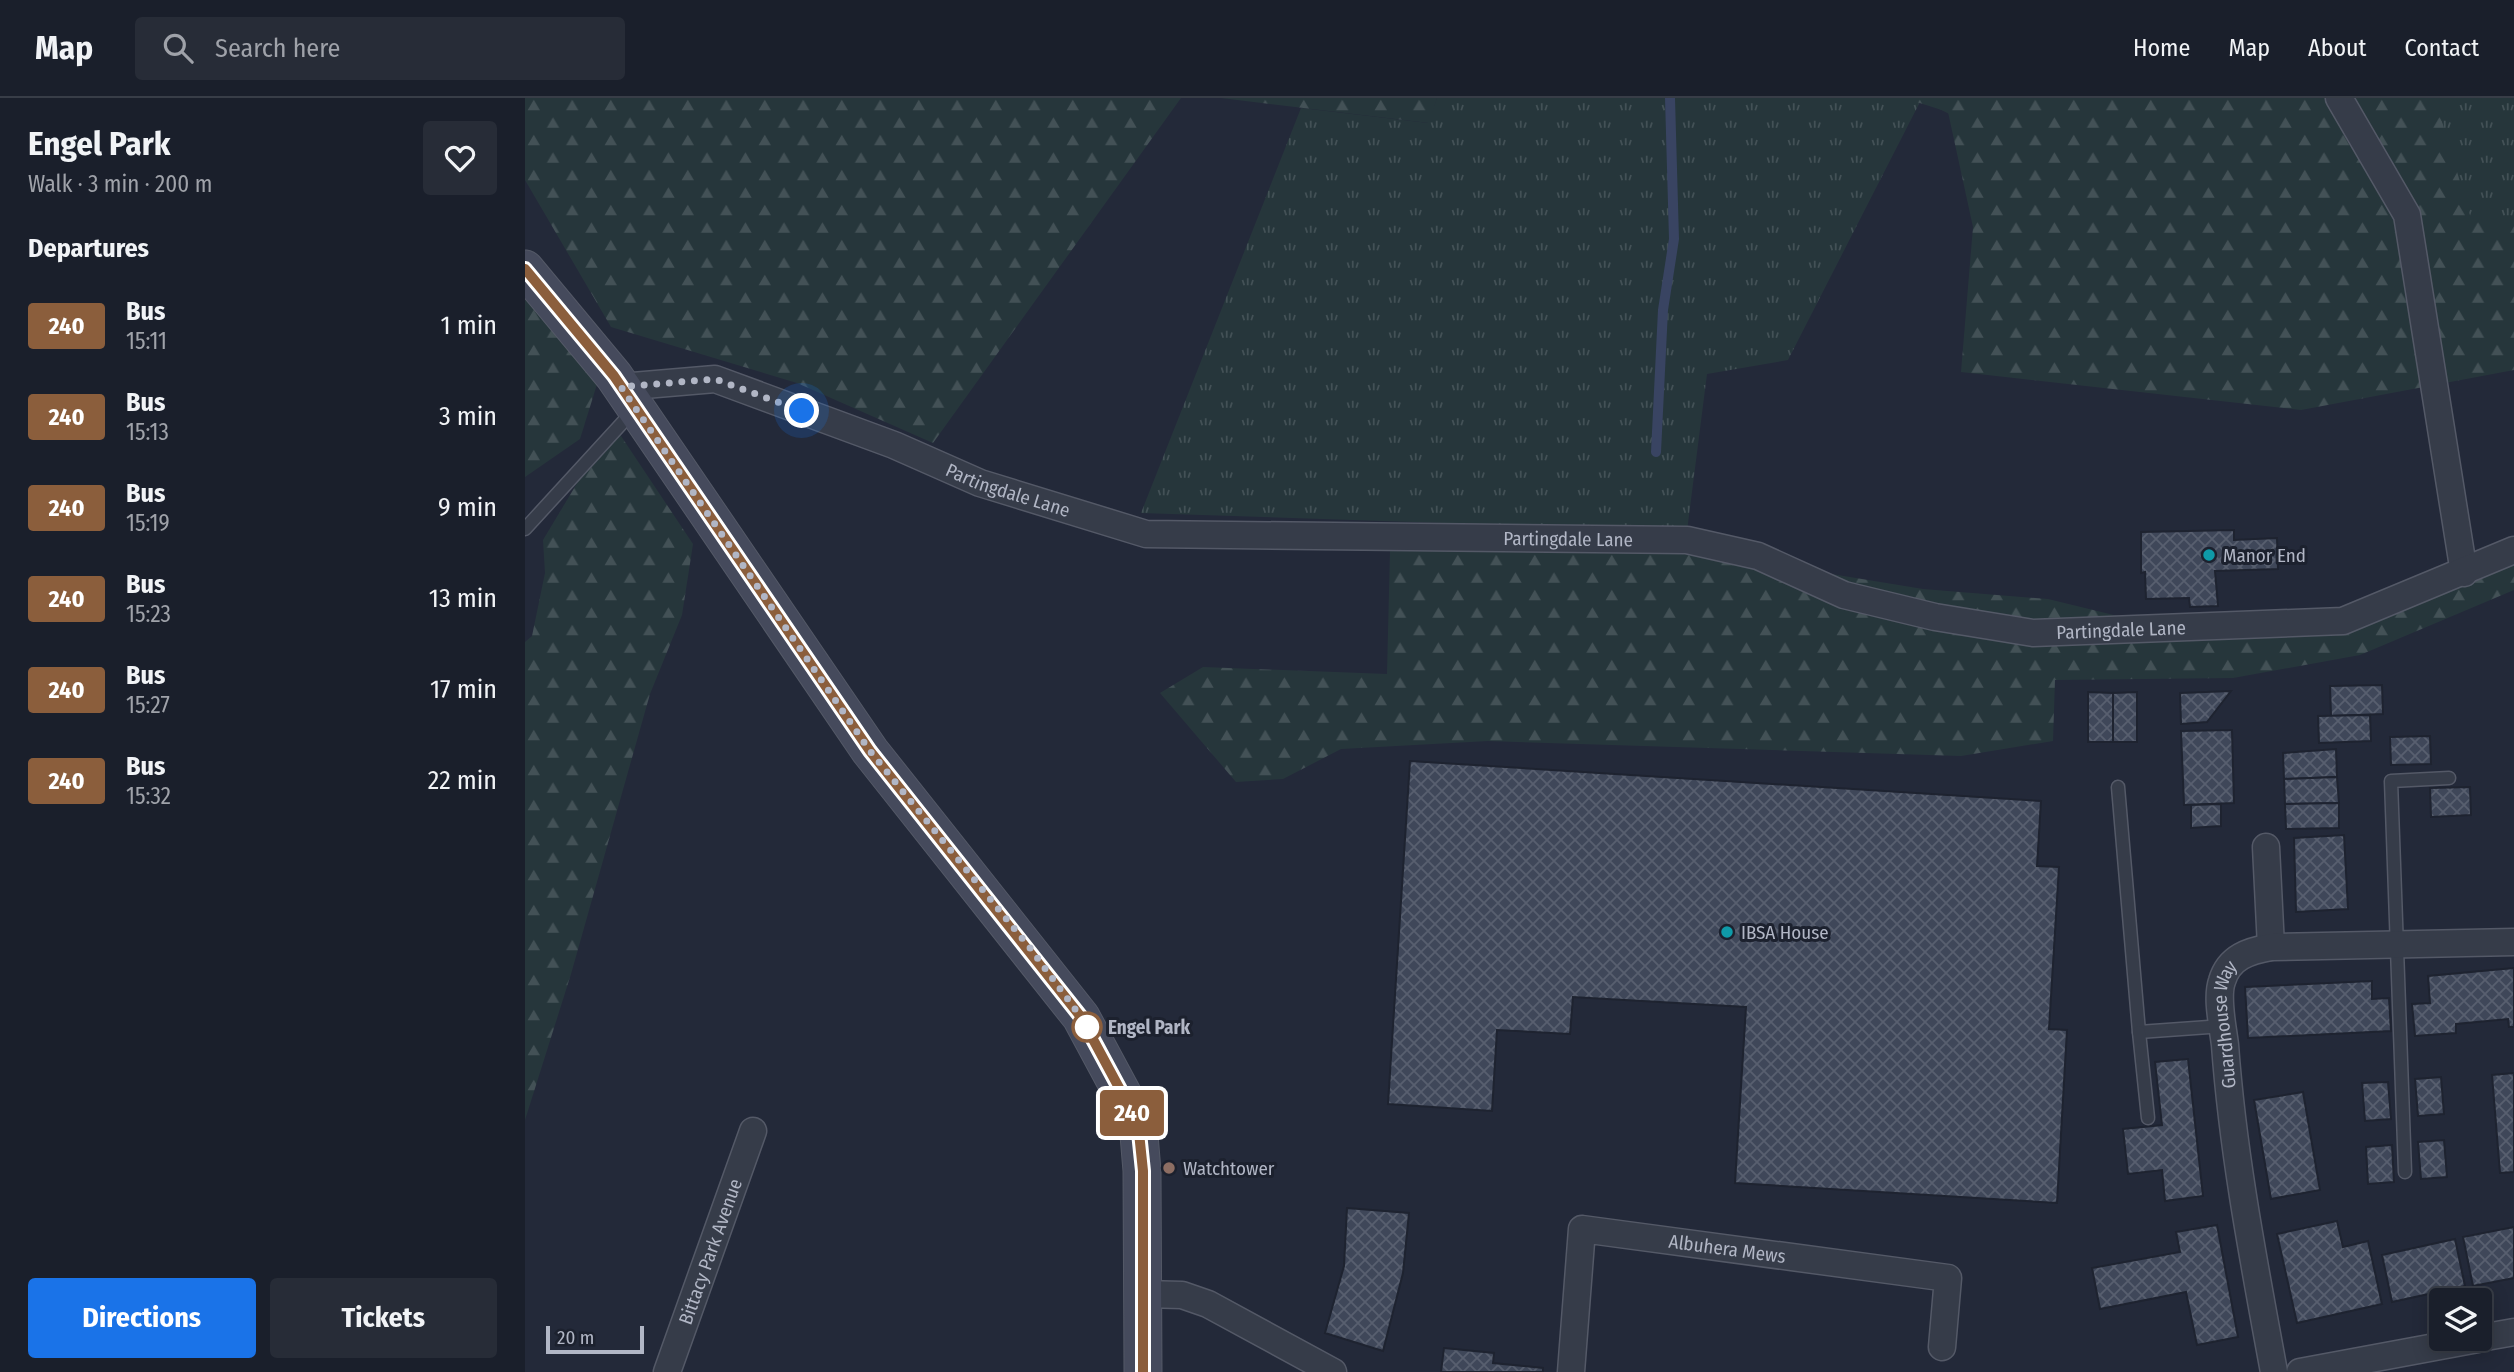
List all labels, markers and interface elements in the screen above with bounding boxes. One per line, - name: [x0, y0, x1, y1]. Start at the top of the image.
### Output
- search box: [135, 17, 625, 80]
- text: Map: [35, 28, 93, 68]
- icon: search: [159, 29, 197, 67]
- text: Search here: [215, 33, 340, 64]
- text: Home: [2133, 34, 2190, 62]
- text: Map: [2228, 34, 2270, 62]
- text: About: [2308, 34, 2366, 62]
- text: Contact: [2404, 34, 2479, 62]
- button: heart: [423, 121, 497, 195]
- text: Engel Park: [28, 124, 171, 164]
- text: Walk · 3 min · 200 m: [28, 170, 212, 198]
- text: Departures: [28, 233, 149, 264]
- text: Bus: [126, 296, 165, 327]
- text: 1 min: [441, 310, 497, 341]
- text: 240: [48, 312, 85, 340]
- text: 15:11: [126, 327, 167, 355]
- text: Bus: [126, 387, 165, 418]
- your location: [784, 393, 819, 428]
- text: 3 min: [439, 401, 497, 432]
- text: 240: [48, 403, 85, 431]
- text: 15:13: [126, 418, 169, 446]
- street label: Partingdale Lane: [942, 458, 1073, 522]
- text: Bus: [126, 478, 165, 509]
- text: 9 min: [438, 492, 497, 523]
- text: 240: [48, 494, 85, 522]
- text: 15:19: [126, 509, 170, 537]
- street label: Partingdale Lane: [1503, 526, 1633, 551]
- place label: Manor End: [2223, 544, 2306, 567]
- marker: Manor End: [2201, 547, 2217, 563]
- text: Bus: [126, 569, 165, 600]
- text: 13 min: [429, 583, 497, 614]
- text: 240: [48, 585, 85, 613]
- text: 15:23: [126, 600, 171, 628]
- street label: Partingdale Lane: [2056, 616, 2186, 644]
- text: Bus: [126, 660, 165, 691]
- text: 17 min: [430, 674, 497, 705]
- text: 240: [48, 676, 85, 704]
- text: 15:27: [126, 691, 170, 719]
- text: Bus: [126, 751, 165, 782]
- text: 22 min: [428, 765, 497, 796]
- text: 240: [48, 767, 85, 795]
- text: 15:32: [126, 782, 171, 810]
- place label: IBSA House: [1741, 921, 1829, 944]
- marker: IBSA House: [1719, 924, 1735, 940]
- street label: Guardhouse Way: [2208, 955, 2242, 1090]
- marker: Engel Park: [1072, 1012, 1102, 1042]
- place label: Engel Park: [1108, 1016, 1190, 1039]
- line badge: 240: [1092, 1090, 1172, 1136]
- text: 240: [1114, 1099, 1150, 1127]
- place label: Watchtower: [1183, 1157, 1275, 1180]
- marker: Watchtower: [1161, 1160, 1177, 1176]
- street label: Bittacy Park Avenue: [673, 1175, 747, 1327]
- street label: Albuhera Mews: [1667, 1229, 1787, 1268]
- button: Directions: [28, 1278, 256, 1358]
- button: Tickets: [270, 1278, 497, 1358]
- map controls: [2429, 1288, 2492, 1351]
- button: layers: [2429, 1288, 2492, 1351]
- scale bar: [546, 1323, 644, 1355]
- text: 20 m: [557, 1326, 594, 1349]

